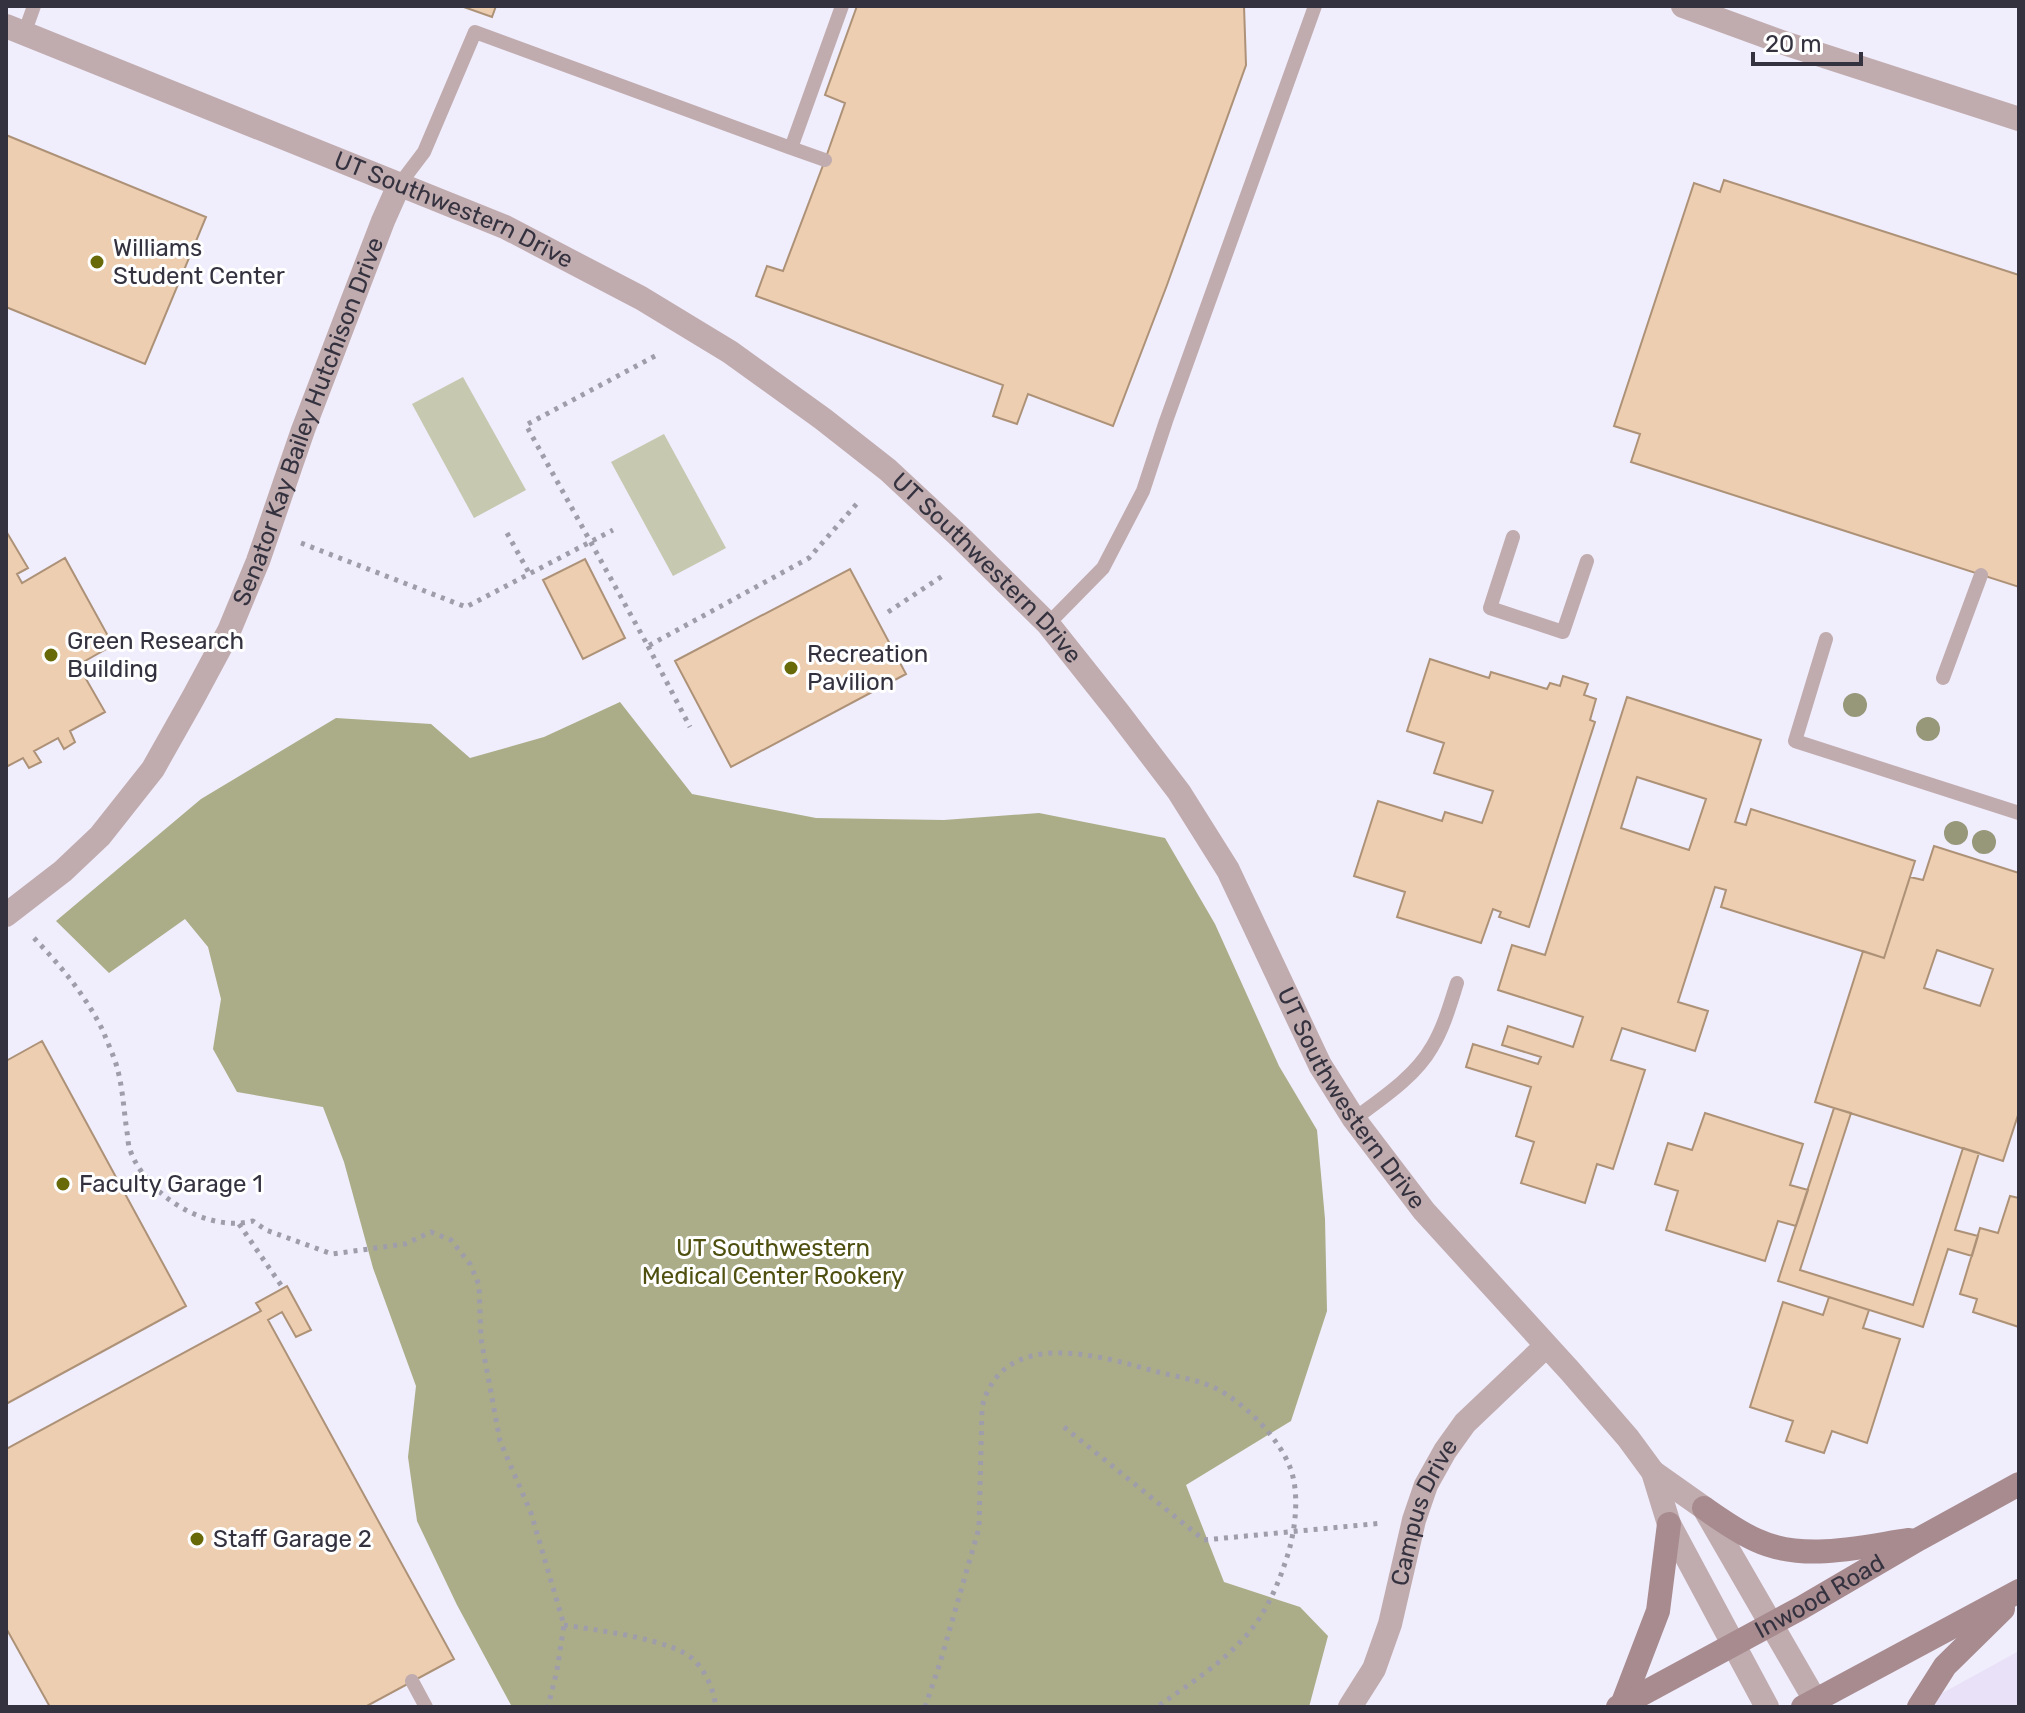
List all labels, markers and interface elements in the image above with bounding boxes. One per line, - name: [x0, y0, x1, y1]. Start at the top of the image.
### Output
- scale bar: [1753, 16, 1861, 66]
- text: 20 m: [1765, 30, 1822, 58]
- street label: UT Southwestern Drive: [330, 146, 578, 274]
- street label: Senator Kay Bailey Hutchison Drive: [227, 233, 389, 610]
- place label: Williams Student Center: [113, 234, 285, 290]
- marker: Williams Student Center: [88, 253, 106, 271]
- street label: UT Southwestern Drive: [886, 467, 1088, 669]
- place label: Green Research Building: [67, 627, 244, 683]
- place label: Recreation Pavilion: [807, 640, 928, 696]
- marker: Green Research Building: [42, 646, 60, 664]
- marker: Recreation Pavilion: [782, 659, 800, 677]
- street label: UT Southwestern Drive: [1271, 983, 1431, 1215]
- place label: Faculty Garage 1: [79, 1170, 263, 1198]
- marker: Faculty Garage 1: [54, 1175, 72, 1193]
- park label: UT Southwestern Medical Center Rookery: [642, 1234, 904, 1290]
- street label: Campus Drive: [1385, 1433, 1464, 1589]
- place label: Staff Garage 2: [213, 1525, 372, 1553]
- marker: Staff Garage 2: [188, 1530, 206, 1548]
- street label: Inwood Road: [1750, 1548, 1889, 1644]

